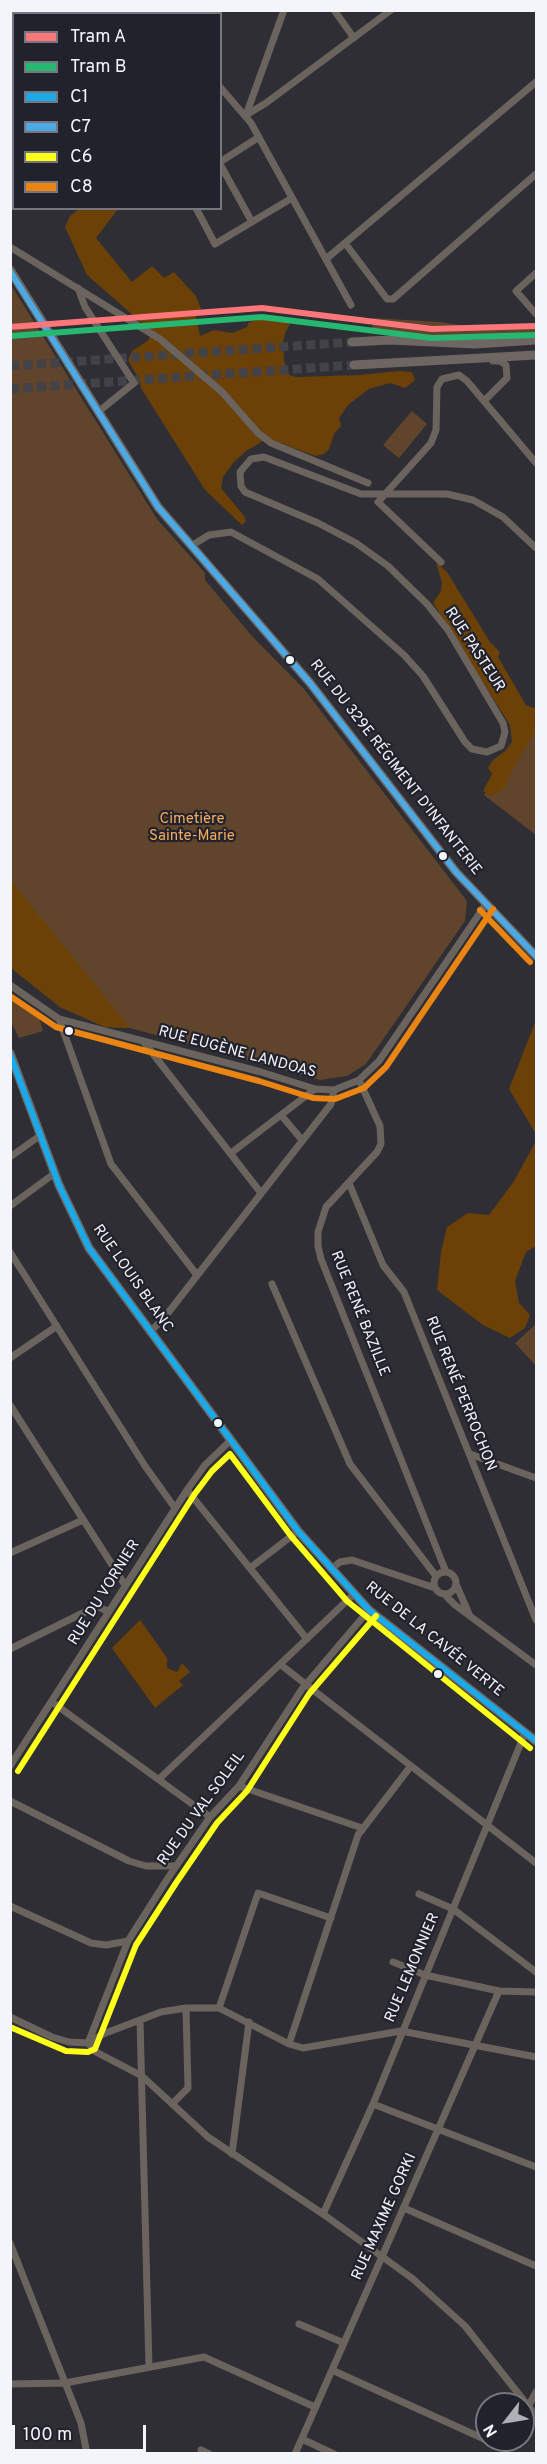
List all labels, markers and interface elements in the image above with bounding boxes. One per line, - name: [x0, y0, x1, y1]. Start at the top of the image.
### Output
- legend: [12, 12, 222, 210]
- text: Tram A: [70, 26, 126, 49]
- text: Tram B: [70, 56, 127, 79]
- text: C1: [70, 86, 88, 109]
- text: C7: [70, 116, 91, 139]
- text: C6: [70, 146, 92, 169]
- text: C8: [70, 176, 93, 199]
- street label: RUE PASTEUR: [440, 604, 508, 696]
- unlabelled marker: [284, 654, 296, 666]
- street label: RUE DU 329E RÉGIMENT D'INFANTERIE: [305, 657, 485, 879]
- park label: Cimetière Sainte-Marie: [149, 811, 235, 846]
- unlabelled marker: [437, 850, 449, 862]
- street label: RUE EUGÈNE LANDOAS: [156, 1023, 318, 1083]
- unlabelled marker: [63, 1025, 75, 1037]
- street label: RUE LOUIS BLANC: [88, 1222, 176, 1336]
- street label: RUE RENÉ BAZILLE: [326, 1249, 392, 1379]
- street label: RUE RENÉ PERROCHON: [421, 1314, 499, 1474]
- unlabelled marker: [212, 1417, 224, 1429]
- street label: RUE DU VORNIER: [65, 1537, 145, 1649]
- street label: RUE DE LA CAVÉE VERTE: [361, 1579, 507, 1701]
- unlabelled marker: [432, 1668, 444, 1680]
- street label: RUE DU VAL SOLEIL: [155, 1748, 249, 1870]
- street label: RUE LEMONNIER: [382, 1911, 444, 2025]
- street label: RUE MAXIME GORKI: [349, 2151, 421, 2283]
- north arrow: [475, 2392, 535, 2452]
- scale bar: [15, 2413, 148, 2451]
- text: N: [480, 2420, 503, 2440]
- text: 100 m: [23, 2424, 72, 2447]

